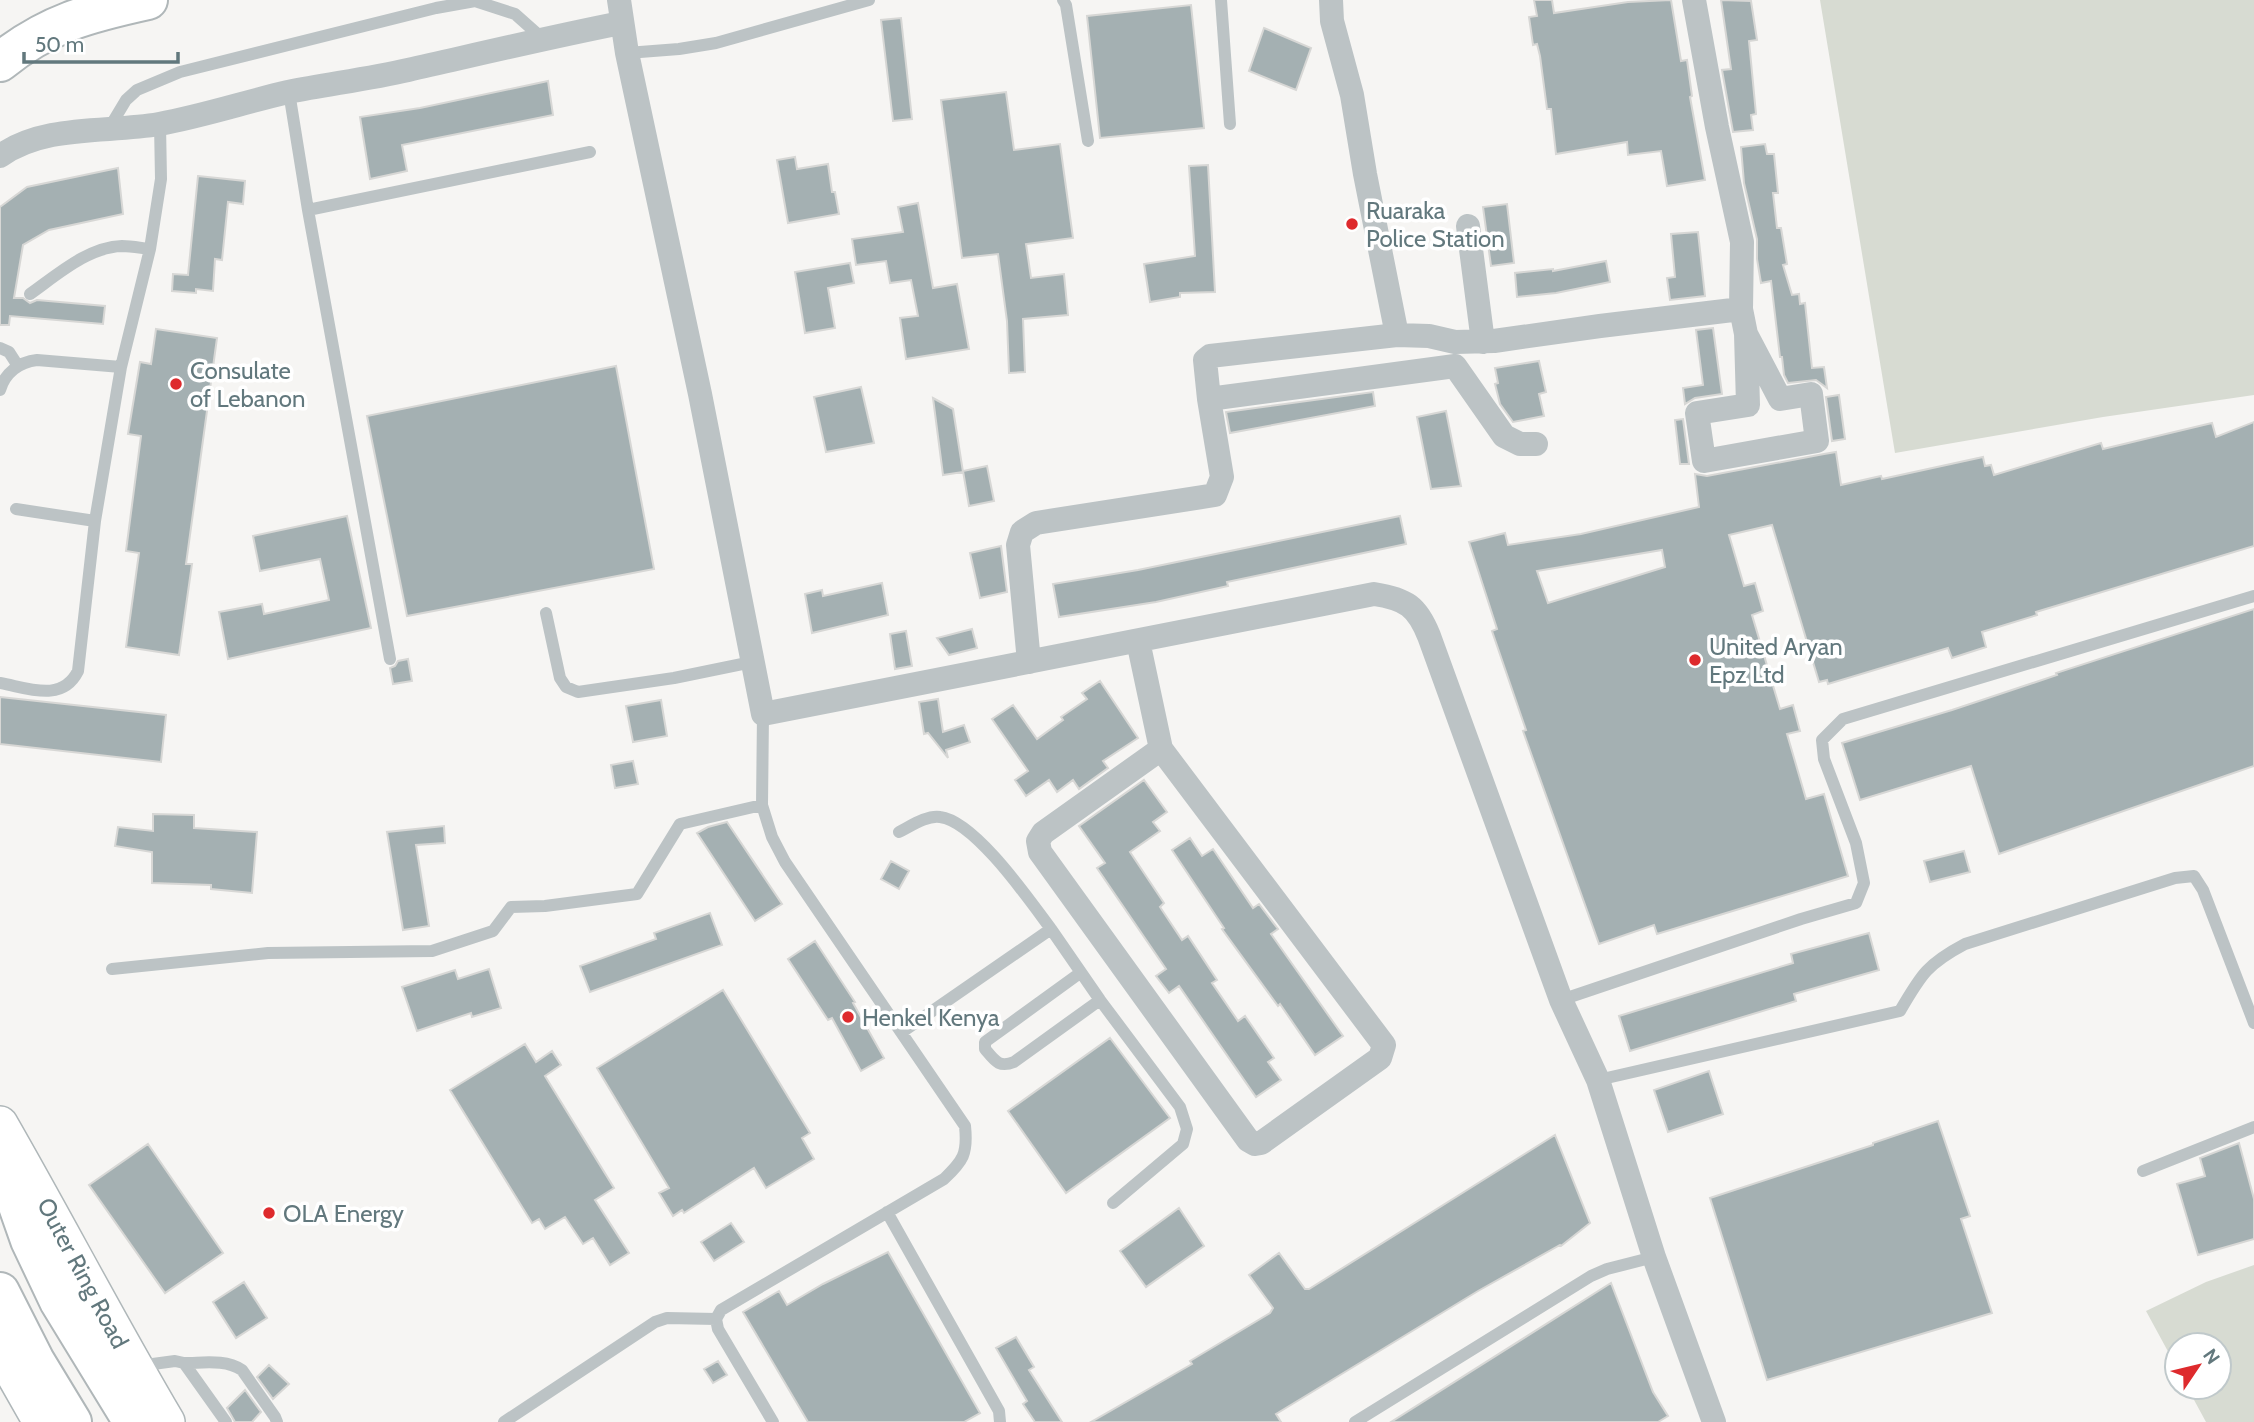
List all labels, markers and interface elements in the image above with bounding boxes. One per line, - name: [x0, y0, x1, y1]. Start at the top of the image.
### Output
- scale bar: [24, 21, 178, 65]
- text: 50 m: [35, 32, 84, 57]
- place label: Ruaraka Police Station: [1366, 196, 1505, 253]
- marker: Ruaraka Police Station: [1344, 216, 1360, 232]
- place label: Consulate of Lebanon: [190, 356, 305, 413]
- marker: Consulate of Lebanon: [168, 376, 184, 392]
- place label: United Aryan Epz Ltd: [1709, 632, 1843, 689]
- marker: United Aryan Epz Ltd: [1687, 652, 1703, 668]
- place label: Henkel Kenya: [862, 1003, 1000, 1032]
- marker: Henkel Kenya: [840, 1009, 856, 1025]
- street label: Outer Ring Road: [31, 1193, 135, 1353]
- place label: OLA Energy: [283, 1199, 404, 1228]
- marker: OLA Energy: [261, 1205, 277, 1221]
- north arrow: [2163, 1331, 2233, 1401]
- text: N: [2198, 1344, 2225, 1369]

